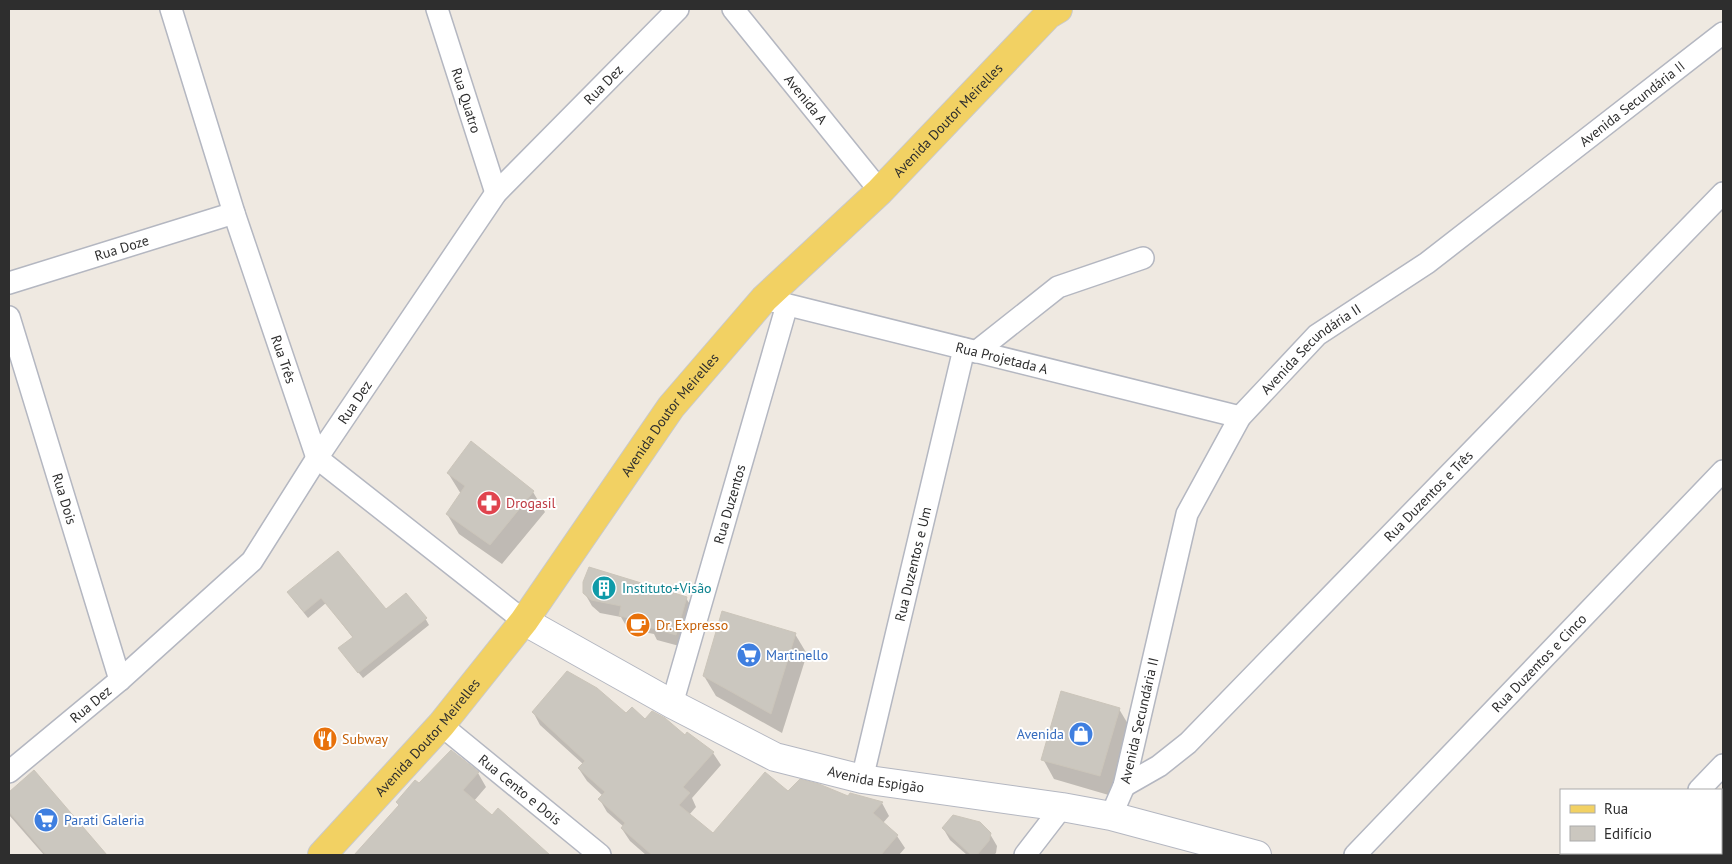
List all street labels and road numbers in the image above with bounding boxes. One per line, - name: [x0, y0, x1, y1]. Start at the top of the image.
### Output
- street label: Avenida Secundária II: [1576, 57, 1688, 150]
- street label: Avenida Doutor Meirelles: [889, 59, 1006, 181]
- street label: Rua Dez: [580, 61, 627, 108]
- street label: Rua Quatro: [447, 65, 485, 135]
- street label: Avenida A: [780, 71, 832, 128]
- street label: Rua Doze: [92, 231, 151, 265]
- street label: Avenida Secundária II: [1257, 300, 1364, 398]
- street label: Rua Três: [267, 333, 300, 386]
- street label: Rua Projetada A: [954, 338, 1051, 378]
- street label: Avenida Doutor Meirelles: [617, 349, 723, 480]
- street label: Rua Dez: [334, 377, 376, 427]
- street label: Rua Duzentos e Três: [1380, 446, 1477, 545]
- street label: Rua Duzentos: [710, 462, 750, 546]
- street label: Rua Dois: [48, 471, 81, 527]
- street label: Rua Duzentos e Um: [891, 505, 935, 623]
- street label: Rua Duzentos e Cinco: [1488, 610, 1590, 716]
- street label: Avenida Secundária II: [1116, 656, 1163, 785]
- street label: Avenida Doutor Meirelles: [371, 675, 484, 800]
- street label: Rua Dez: [66, 682, 115, 727]
- street label: Rua Cento e Dois: [475, 750, 565, 829]
- street label: Avenida Espigão: [826, 762, 925, 797]

